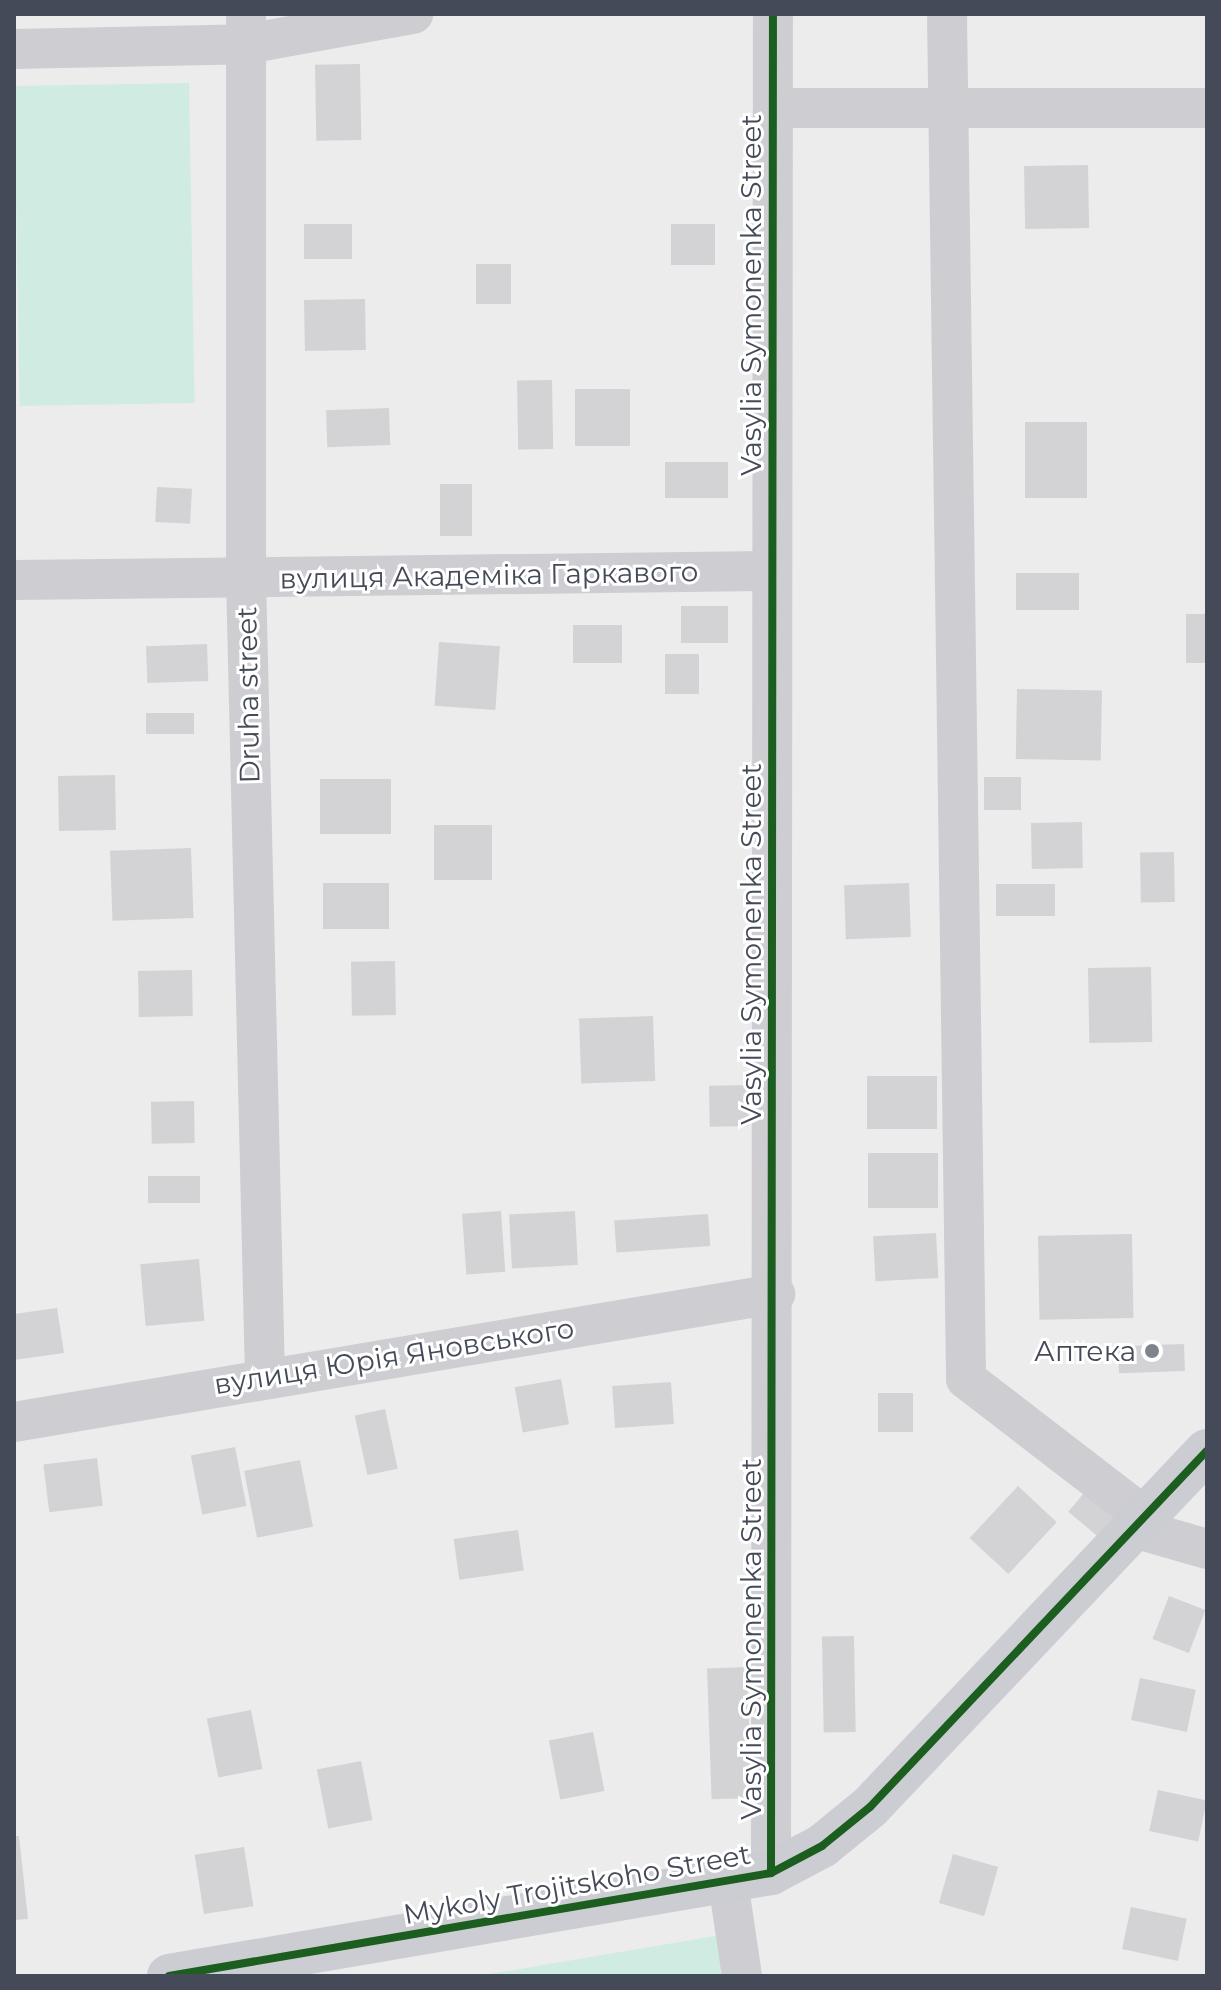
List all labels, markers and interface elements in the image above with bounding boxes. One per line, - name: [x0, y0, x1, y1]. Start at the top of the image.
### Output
- street label: Vasylia Symonenka Street: [734, 114, 768, 476]
- street label: вулиця Академіка Гаркавого: [279, 555, 699, 595]
- street label: Druha street: [230, 606, 266, 784]
- street label: Vasylia Symonenka Street: [734, 763, 768, 1125]
- street label: вулиця Юрія Яновського: [212, 1311, 576, 1401]
- place label: Аптека: [1034, 1334, 1136, 1368]
- marker: Аптека: [1143, 1342, 1161, 1360]
- street label: Vasylia Symonenka Street: [734, 1458, 768, 1820]
- street label: Mykoly Trojitskoho Street: [401, 1837, 753, 1931]

